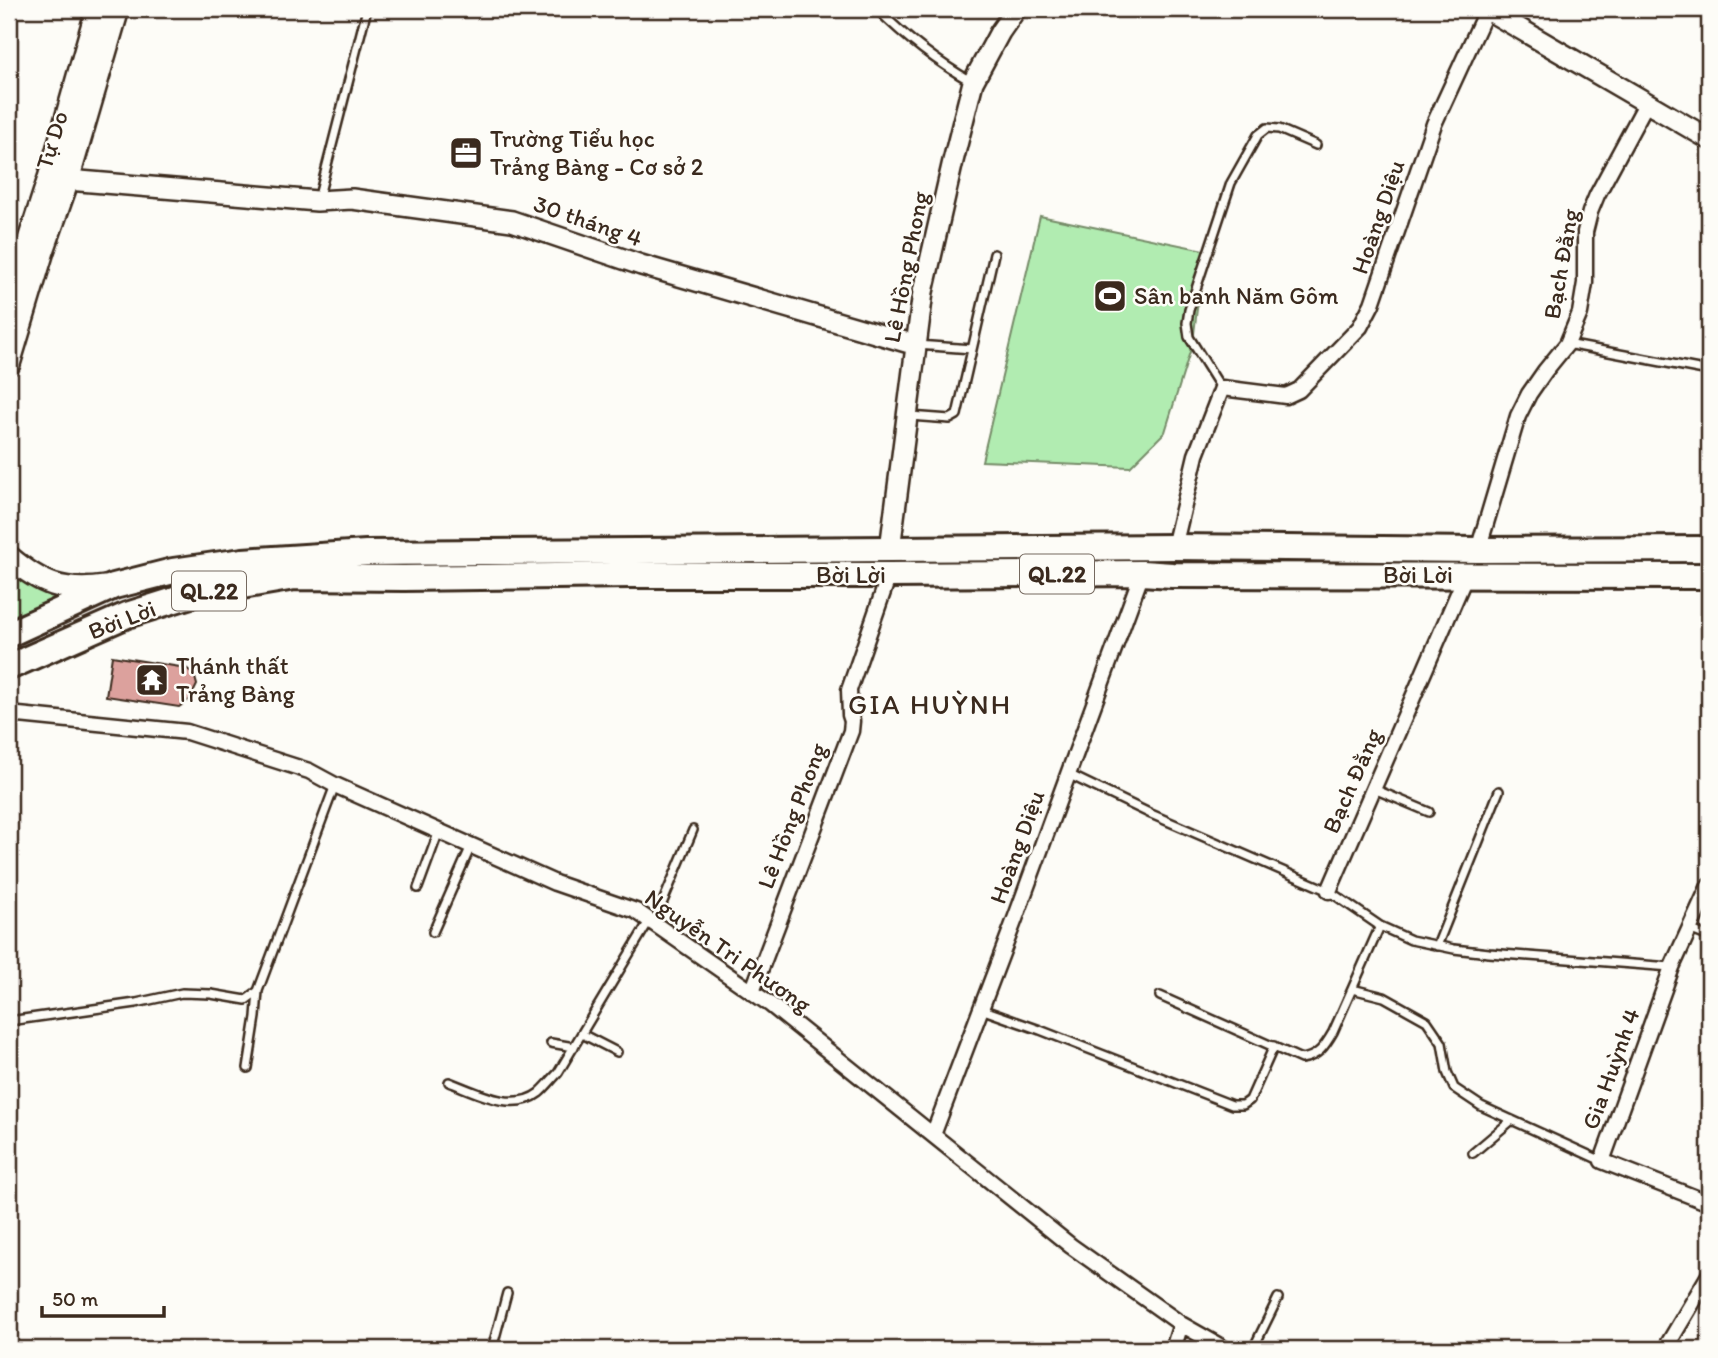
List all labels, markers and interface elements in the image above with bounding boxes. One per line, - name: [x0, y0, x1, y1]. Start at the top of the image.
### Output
- street label: Tự Do: [29, 107, 74, 173]
- place label: Trường Tiểu học Trảng Bàng - Cơ sở 2: [490, 124, 704, 181]
- office icon: Trường Tiểu học Trảng Bàng - Cơ sở 2: [447, 134, 485, 172]
- street label: Hoàng Diệu: [1345, 156, 1411, 278]
- street label: 30 tháng 4: [530, 188, 646, 253]
- street label: Lê Hồng Phong: [877, 188, 935, 345]
- street label: Bạch Đằng: [1537, 206, 1585, 321]
- sports icon: Sân banh Năm Gôm: [1091, 277, 1129, 315]
- place label: Sân banh Năm Gôm: [1134, 281, 1338, 310]
- road number: QL.22: [1020, 554, 1094, 594]
- street label: Bời Lời: [816, 560, 886, 589]
- street label: Bời Lời: [1383, 560, 1453, 589]
- road number: QL.22: [172, 572, 246, 610]
- street label: Bời Lời: [84, 593, 160, 646]
- place label: Thánh thất Trảng Bàng: [176, 651, 296, 708]
- temple icon: Thánh thất Trảng Bàng: [133, 661, 171, 699]
- district label: GIA HUỲNH: [848, 687, 1012, 721]
- street label: Bạch Đằng: [1316, 723, 1388, 838]
- street label: Lê Hồng Phong: [750, 738, 833, 893]
- street label: Hoàng Diệu: [983, 786, 1050, 908]
- street label: Nguyễn Tri Phương: [640, 882, 818, 1019]
- street label: Gia Huỳnh 4: [1575, 1004, 1646, 1133]
- scale bar: [42, 1274, 164, 1318]
- text: 50 m: [52, 1286, 99, 1311]

